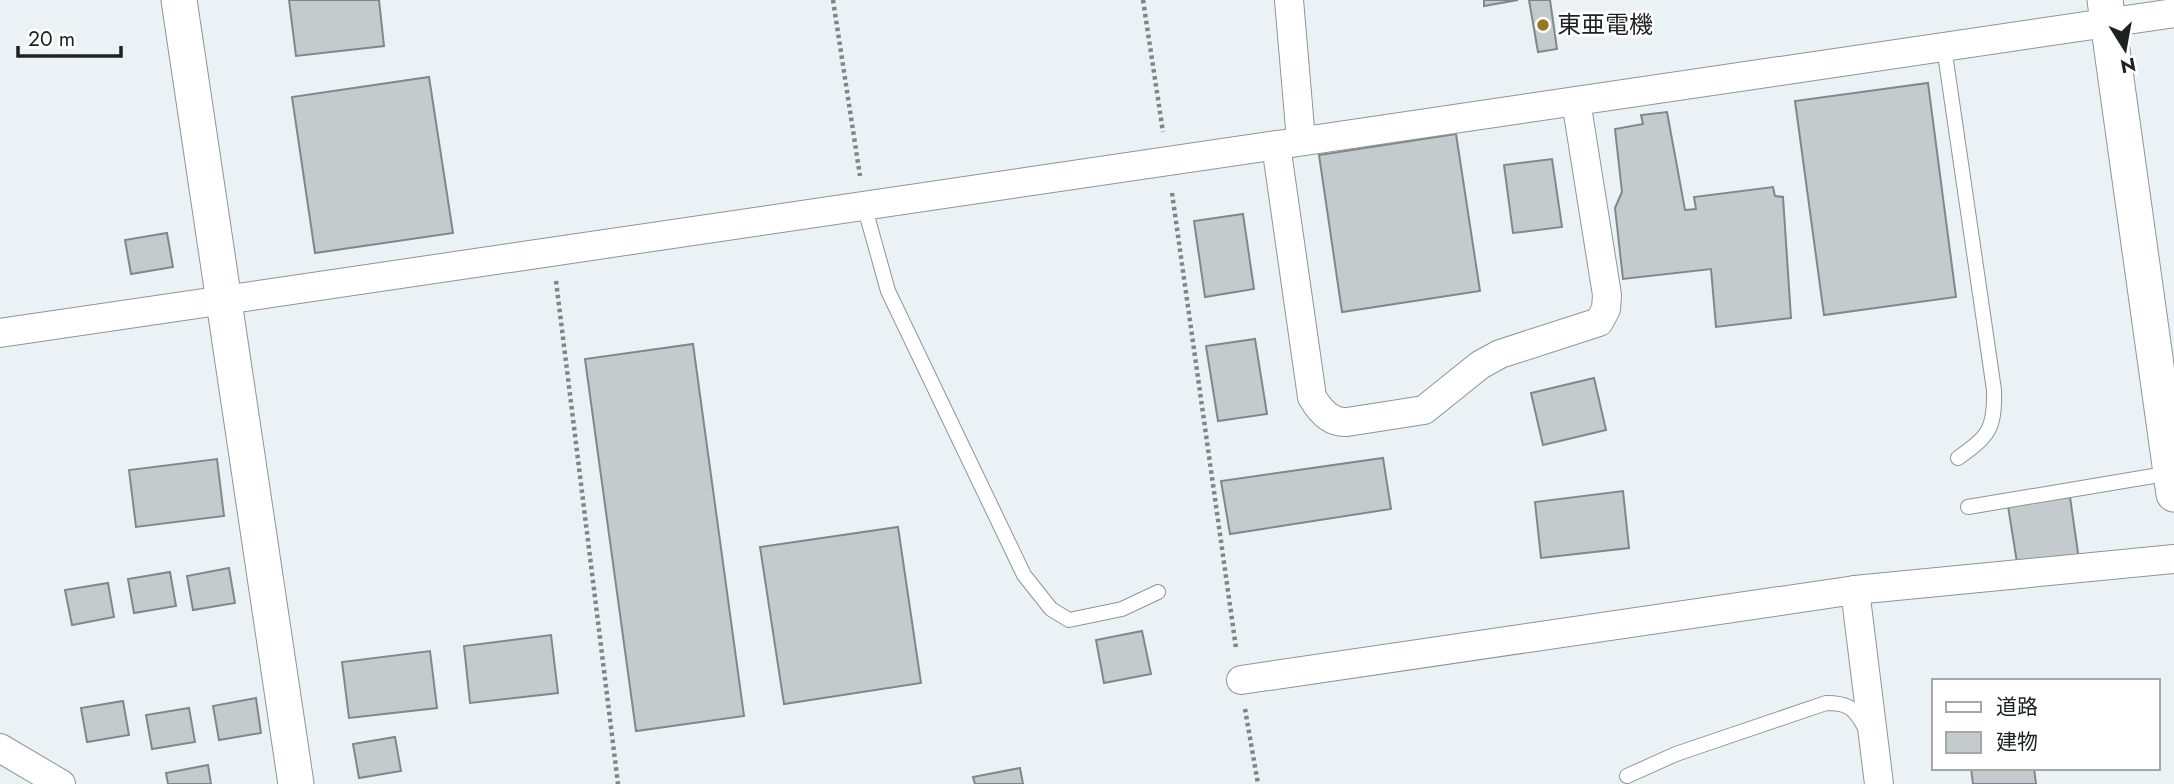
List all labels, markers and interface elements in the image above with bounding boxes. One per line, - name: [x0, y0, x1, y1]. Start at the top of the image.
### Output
- place label: 東亜電機: [1557, 7, 1653, 42]
- scale bar: [18, 14, 121, 58]
- north arrow: [2090, 14, 2160, 84]
- marker: 東亜電機: [1535, 17, 1551, 33]
- text: 20 m: [28, 24, 75, 54]
- text: N: [2118, 51, 2138, 80]
- legend: [1932, 679, 2160, 770]
- text: 道路: [1996, 692, 2038, 722]
- text: 建物: [1996, 727, 2038, 757]

